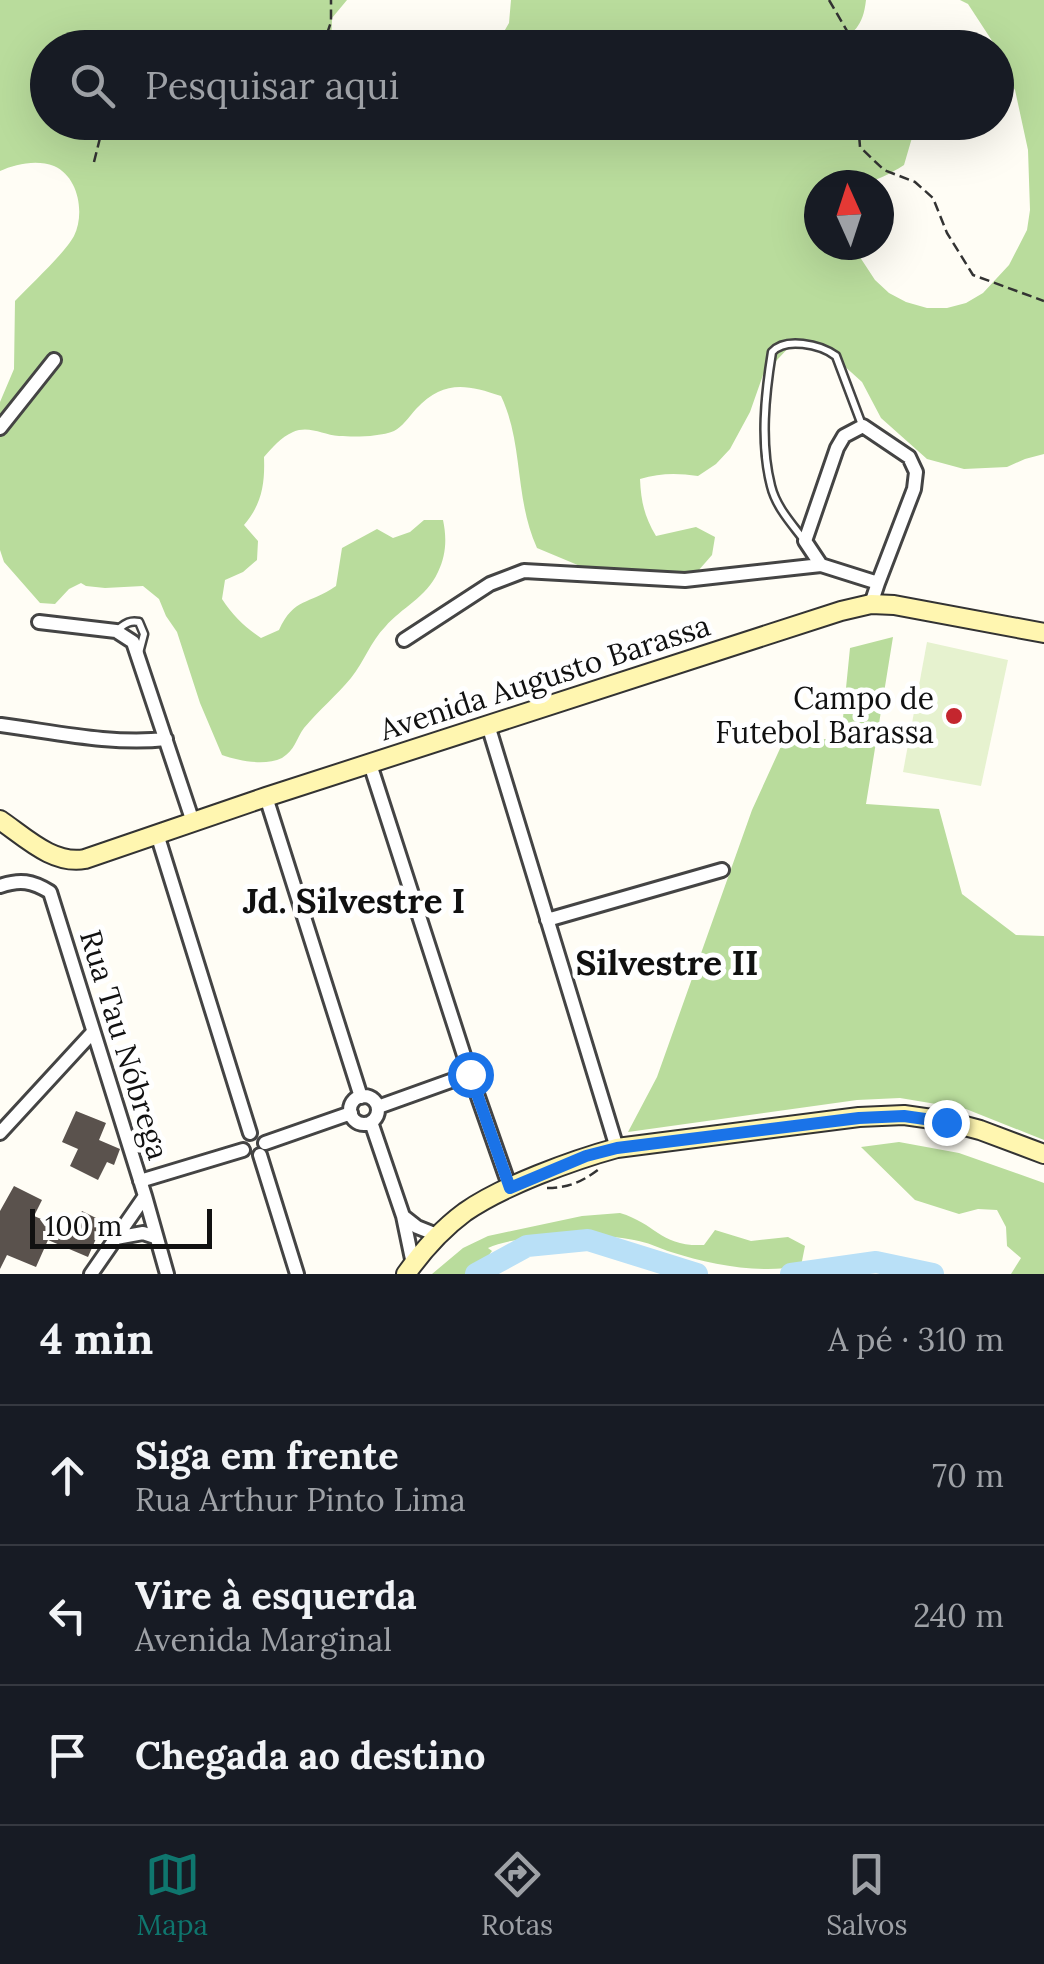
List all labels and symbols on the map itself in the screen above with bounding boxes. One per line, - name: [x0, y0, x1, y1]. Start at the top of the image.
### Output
- north arrow: [804, 170, 894, 260]
- street label: Avenida Augusto Barassa: [374, 606, 715, 750]
- place label: Campo de Futebol Barassa: [715, 679, 934, 751]
- marker: Campo de Futebol Barassa: [943, 705, 965, 727]
- district label: Jd. Silvestre I: [243, 878, 465, 923]
- street label: Rua Tau Nóbrega: [71, 925, 178, 1165]
- district label: Silvestre II: [575, 940, 759, 985]
- route start: [448, 1052, 494, 1098]
- route end: [924, 1100, 970, 1146]
- scale bar: [30, 1204, 212, 1248]

